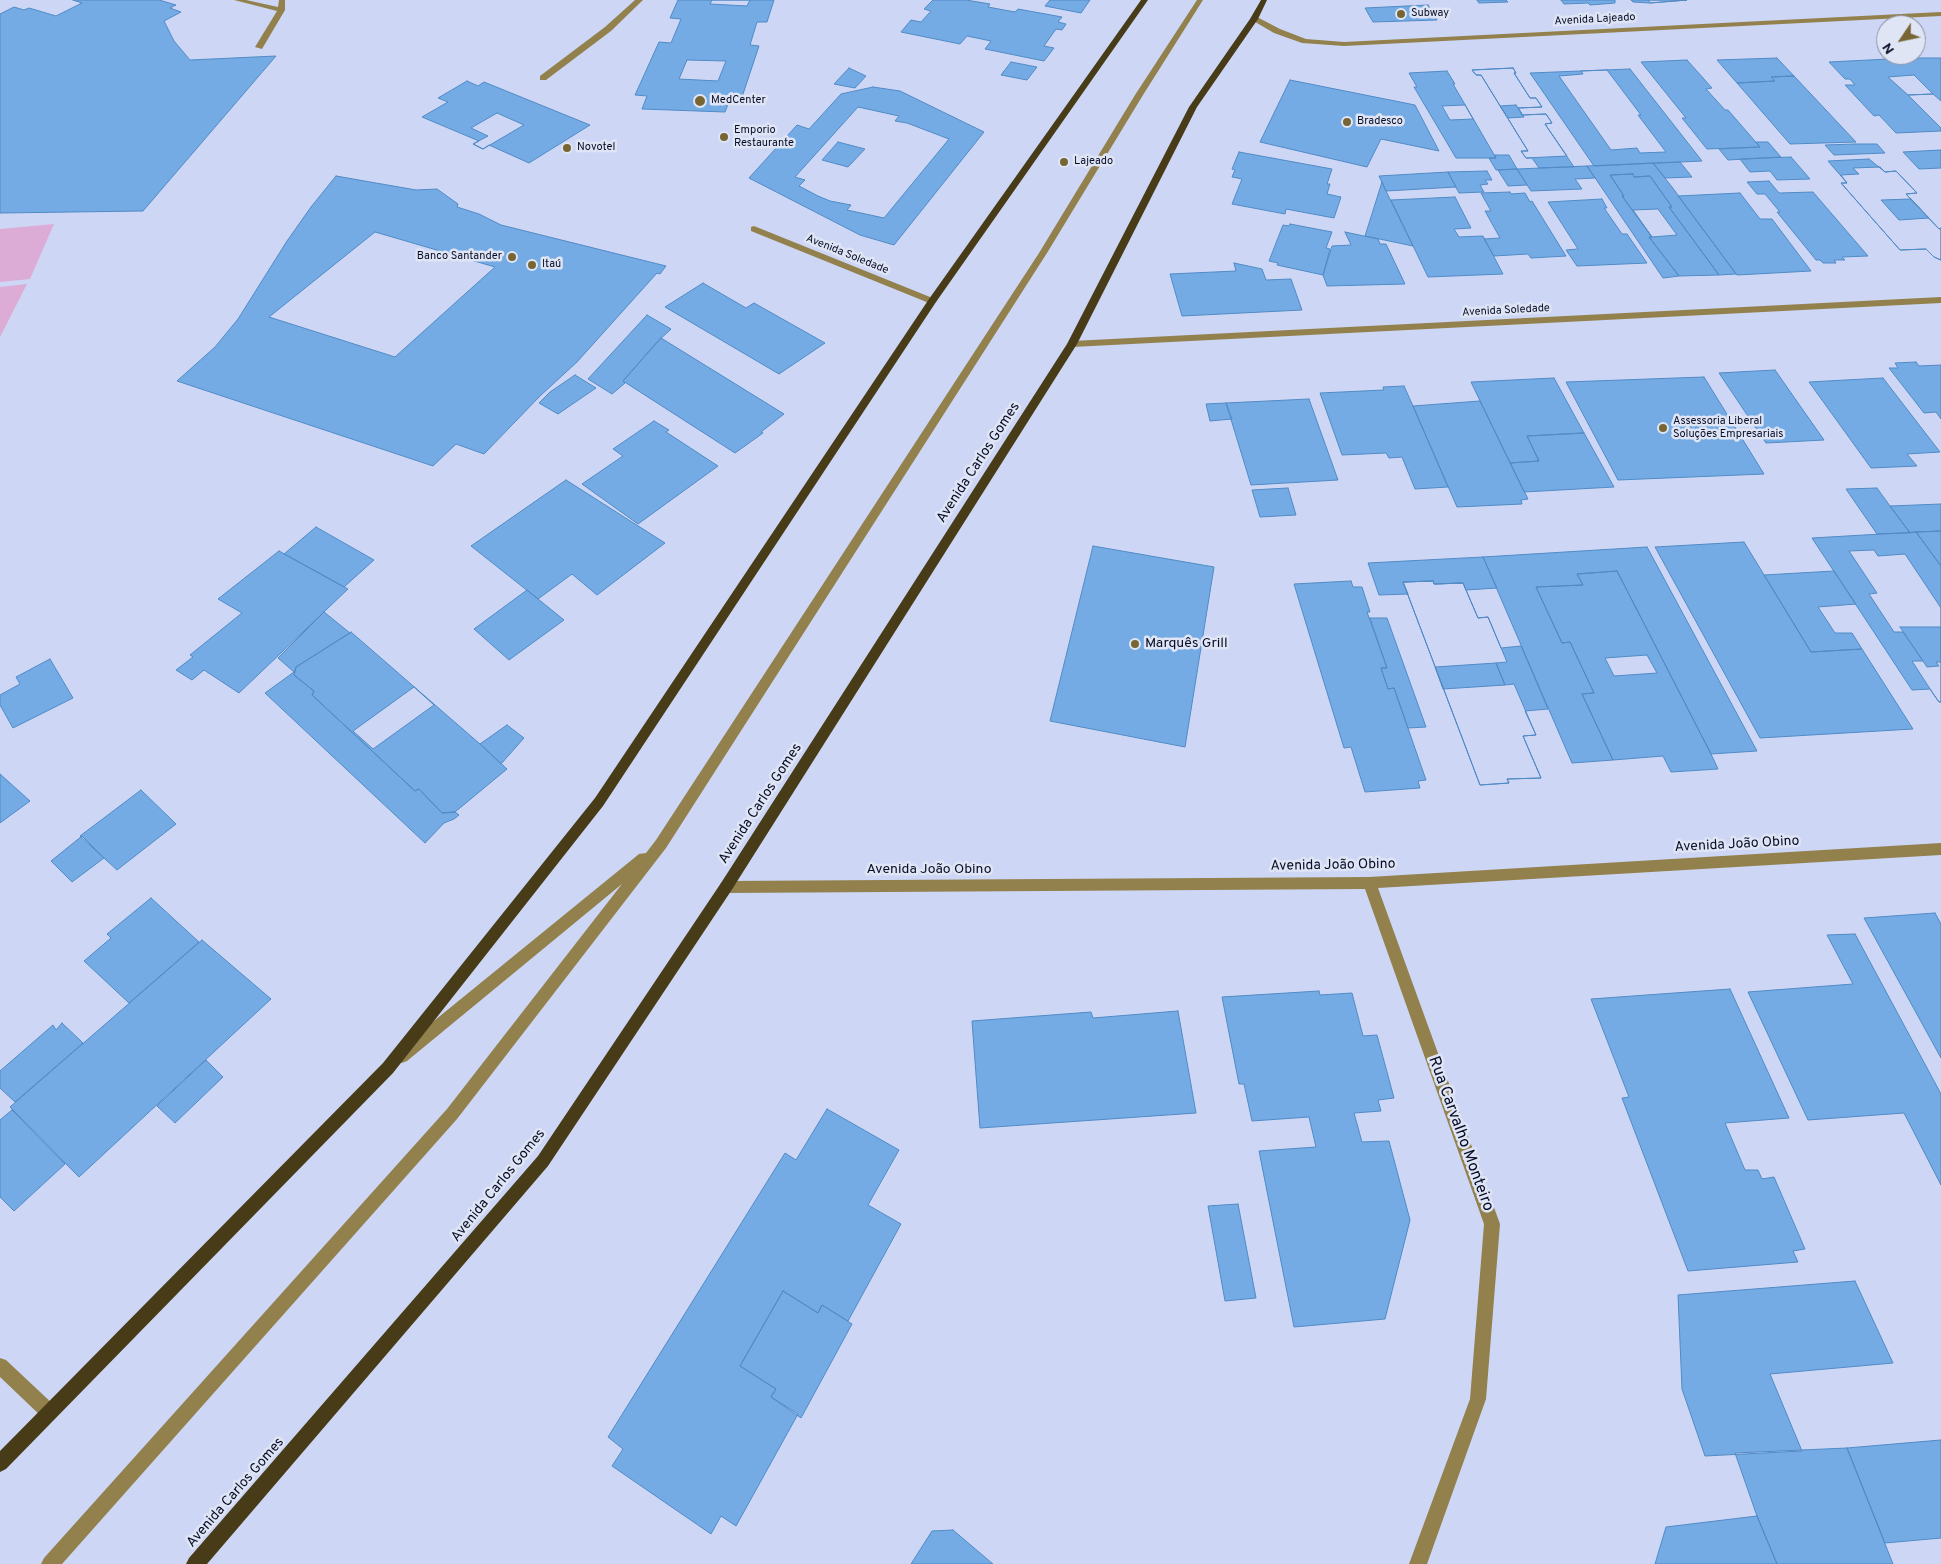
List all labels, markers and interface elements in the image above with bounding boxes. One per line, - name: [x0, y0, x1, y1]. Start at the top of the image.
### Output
- place label: Subway: [1411, 7, 1449, 21]
- marker: Subway: [1395, 8, 1407, 20]
- street label: Avenida Lajeado: [1554, 11, 1636, 29]
- north arrow: [1876, 15, 1926, 65]
- text: N: [1879, 39, 1899, 57]
- marker: MedCenter: [693, 94, 707, 108]
- place label: MedCenter: [711, 94, 766, 108]
- place label: Bradesco: [1357, 115, 1403, 129]
- marker: Bradesco: [1341, 116, 1353, 128]
- place label: Emporio Restaurante: [734, 124, 794, 150]
- marker: Emporio Restaurante: [718, 131, 730, 143]
- place label: Novotel: [577, 141, 615, 155]
- marker: Novotel: [561, 142, 573, 154]
- place label: Lajeado: [1074, 155, 1113, 169]
- marker: Lajeado: [1058, 156, 1070, 168]
- street label: Avenida Soledade: [804, 232, 890, 278]
- place label: Banco Santander: [417, 250, 502, 264]
- marker: Banco Santander: [506, 251, 518, 263]
- place label: Itaú: [542, 258, 561, 272]
- marker: Itaú: [526, 259, 538, 271]
- street label: Avenida Soledade: [1462, 302, 1550, 320]
- street label: Avenida Carlos Gomes: [934, 400, 1024, 526]
- place label: Assessoria Liberal Soluções Empresariais: [1673, 415, 1783, 441]
- marker: Assessoria Liberal Soluções Empresariais: [1657, 422, 1669, 434]
- place label: Marquês Grill: [1145, 636, 1228, 652]
- marker: Marquês Grill: [1129, 638, 1141, 650]
- street label: Avenida Carlos Gomes: [716, 741, 806, 867]
- street label: Avenida João Obino: [1674, 833, 1800, 857]
- street label: Avenida João Obino: [1270, 857, 1396, 875]
- street label: Avenida João Obino: [866, 862, 992, 878]
- street label: Rua Carvalho Monteiro: [1423, 1054, 1497, 1214]
- street label: Avenida Carlos Gomes: [448, 1126, 550, 1246]
- street label: Avenida Carlos Gomes: [184, 1435, 288, 1551]

